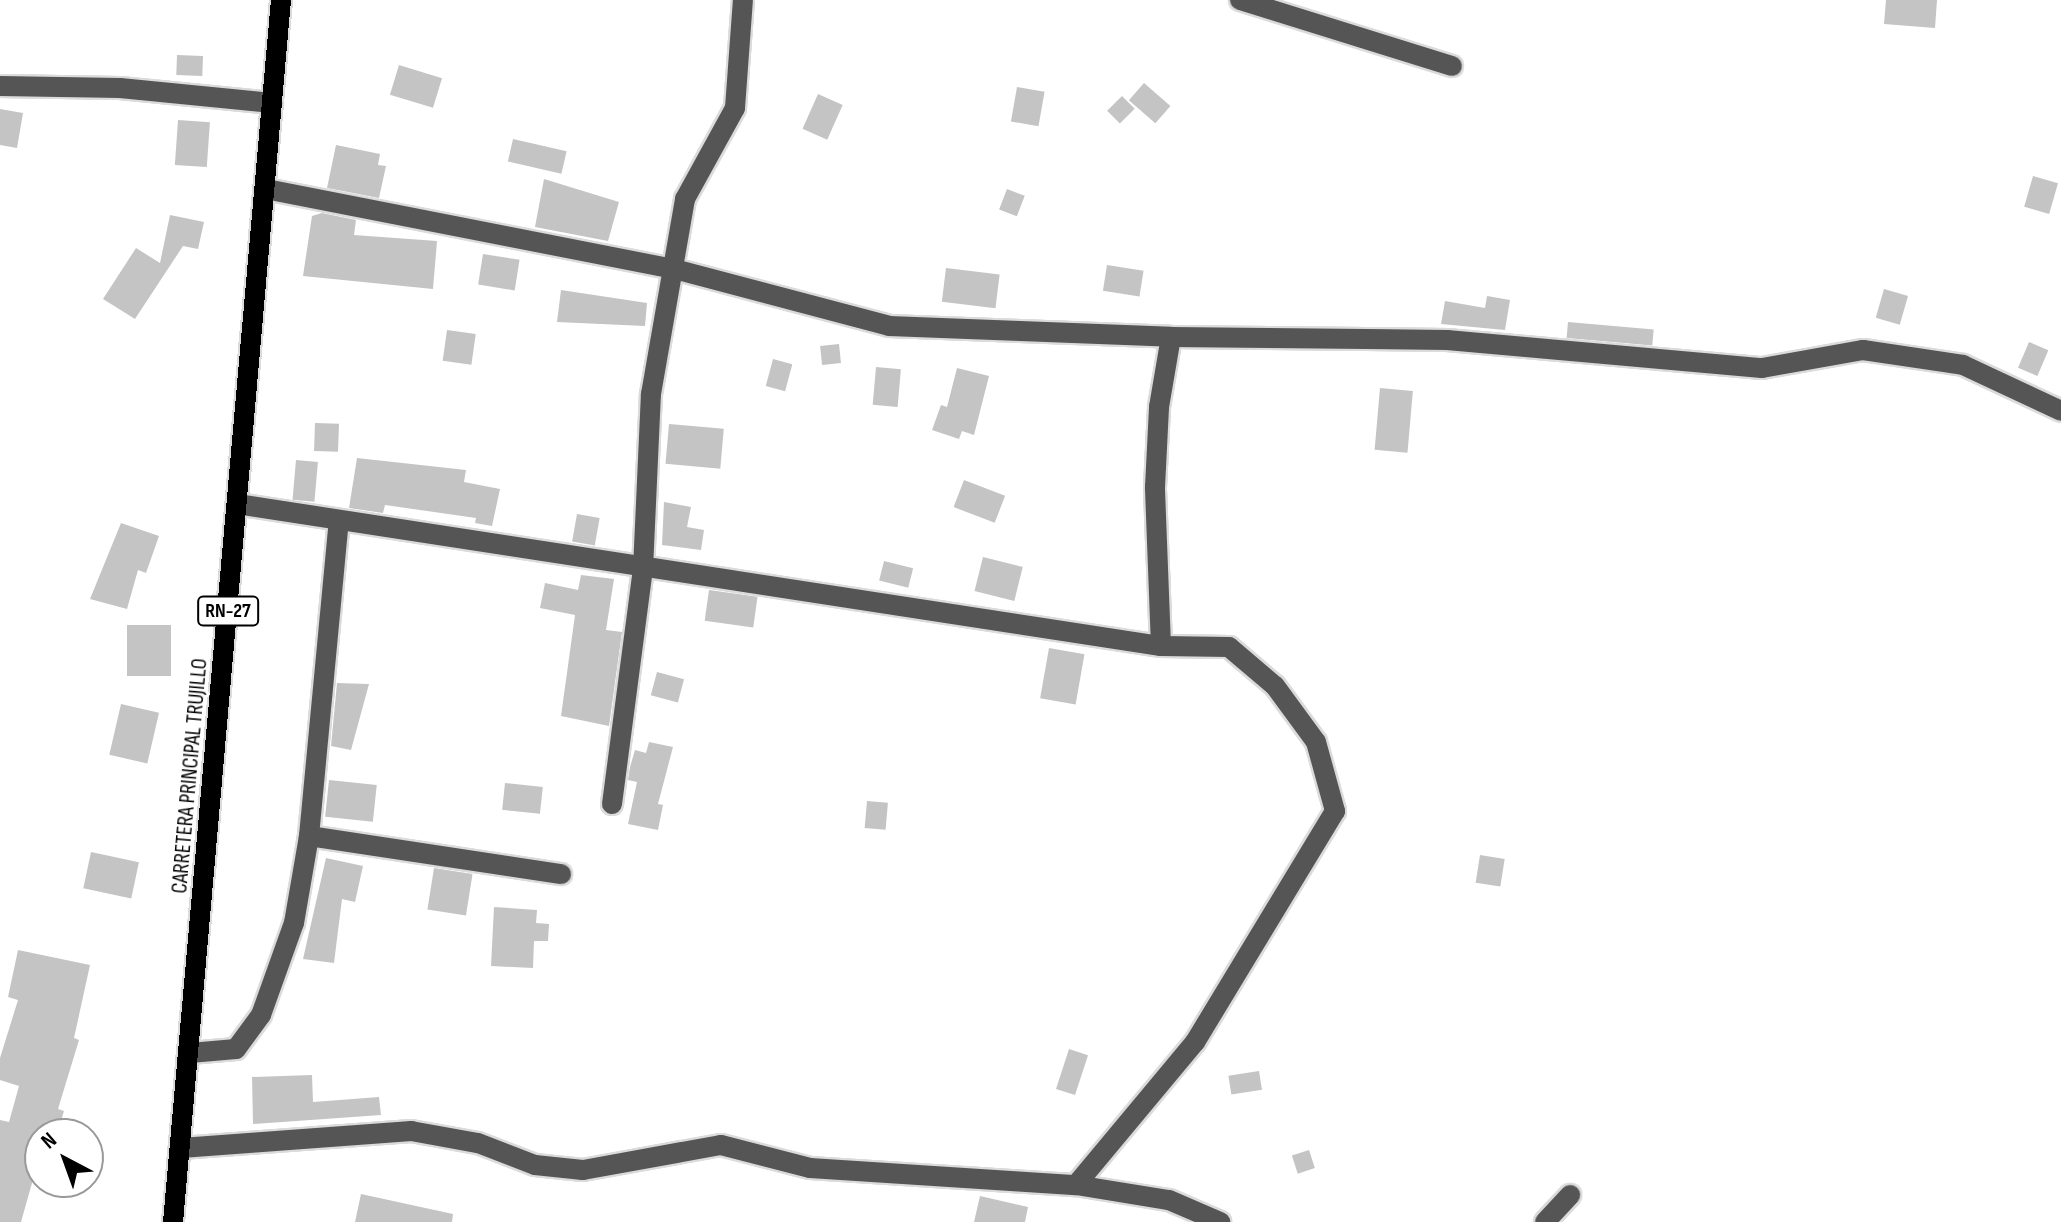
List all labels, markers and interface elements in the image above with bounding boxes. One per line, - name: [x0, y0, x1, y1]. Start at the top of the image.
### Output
- road number: RN-27: [196, 595, 260, 627]
- street label: CARRETERA PRINCIPAL TRUJILLO: [167, 657, 213, 895]
- north arrow: [24, 1118, 104, 1198]
- text: N: [36, 1127, 63, 1155]

